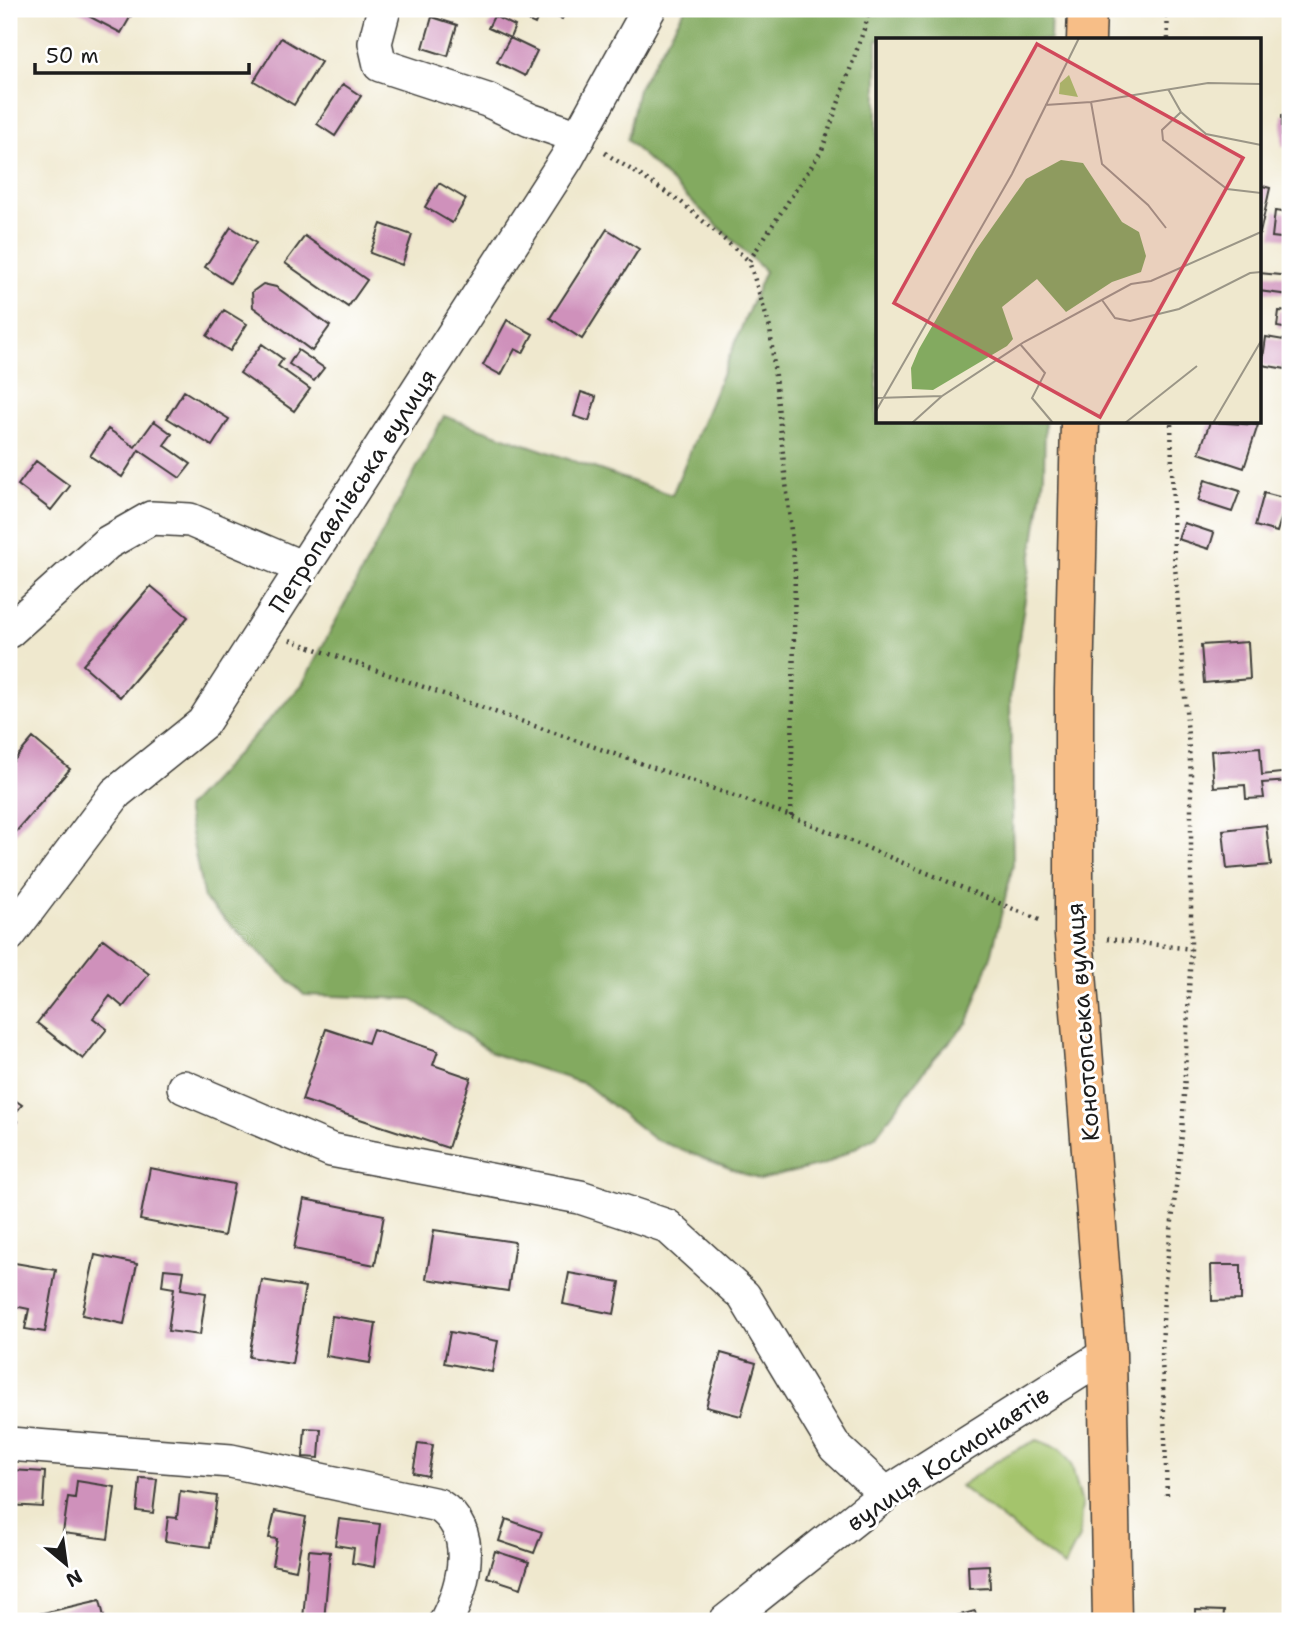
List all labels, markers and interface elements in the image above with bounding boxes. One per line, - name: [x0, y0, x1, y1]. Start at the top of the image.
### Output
- scale bar: [35, 32, 248, 76]
- inset map: [876, 38, 1260, 424]
- text: 50 m: [46, 42, 99, 70]
- street label: Петропавлівська вулиця: [262, 363, 444, 619]
- street label: Конотопська вулиця: [1059, 902, 1107, 1142]
- street label: вулиця Космонавтів: [840, 1379, 1056, 1539]
- north arrow: [32, 1528, 102, 1598]
- text: N: [61, 1564, 87, 1593]

